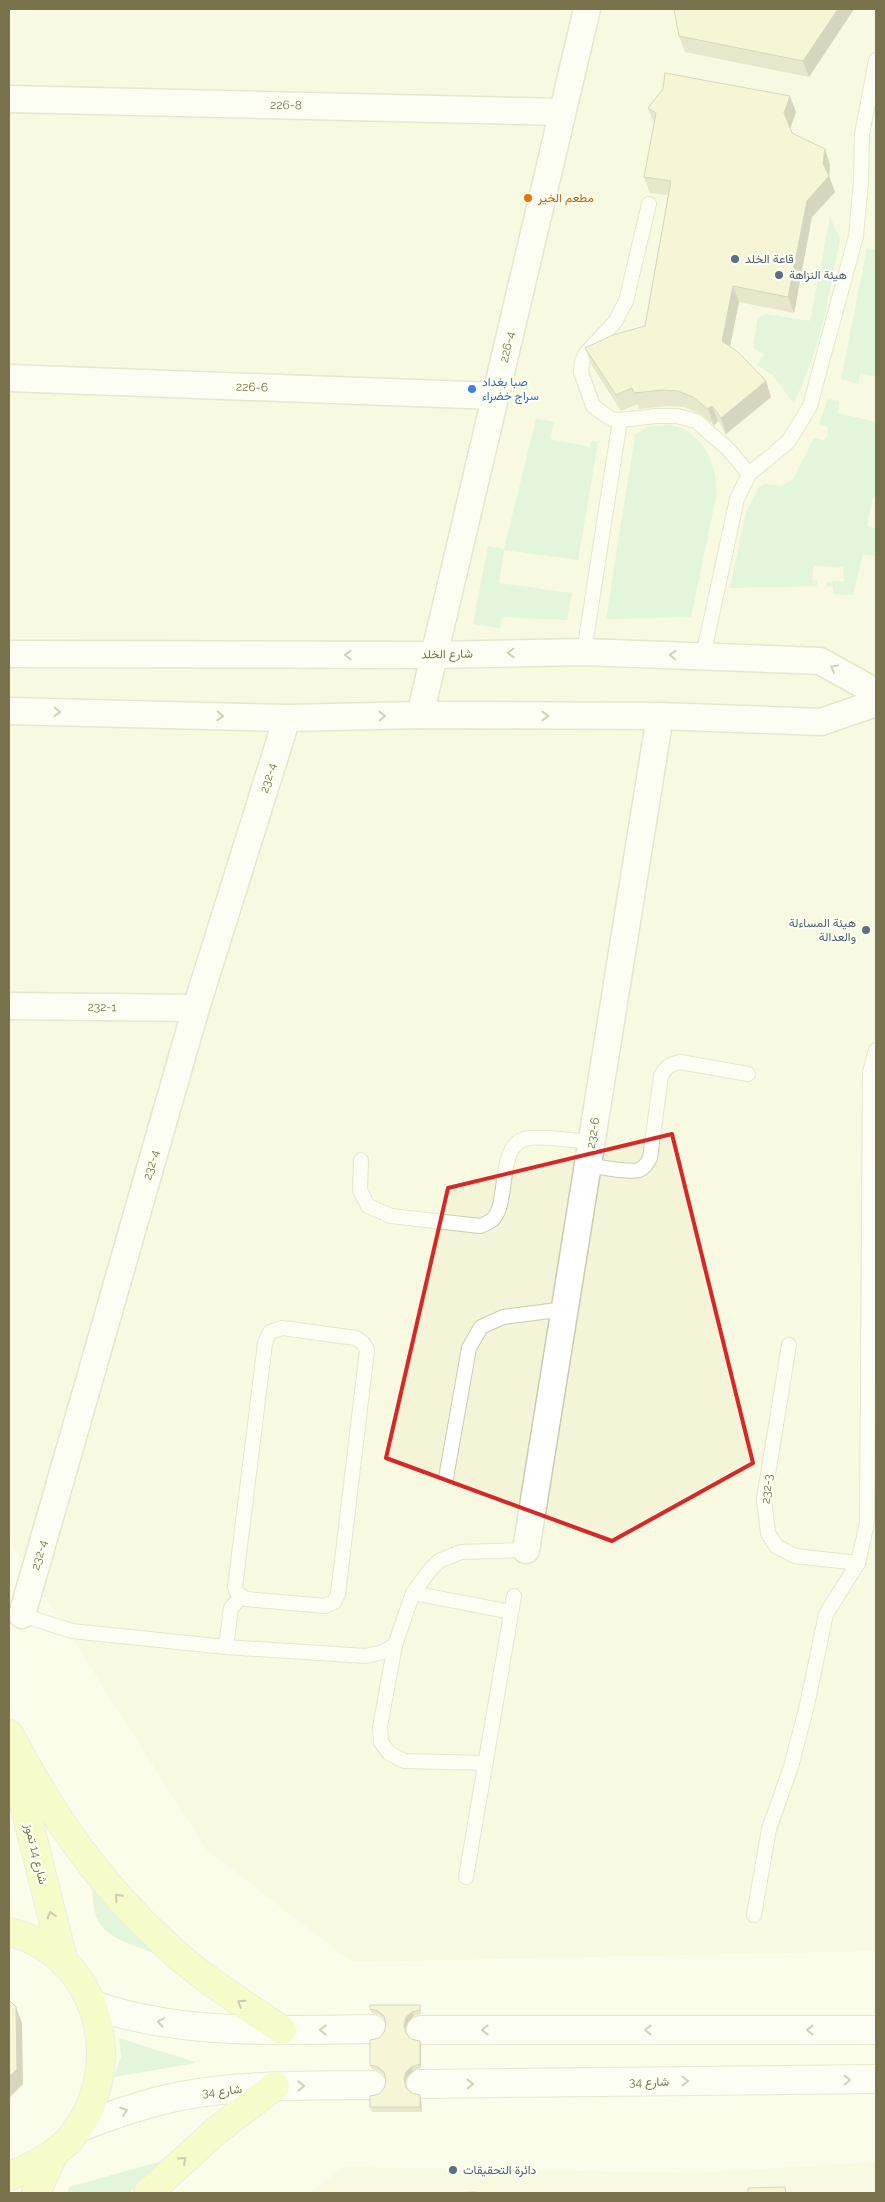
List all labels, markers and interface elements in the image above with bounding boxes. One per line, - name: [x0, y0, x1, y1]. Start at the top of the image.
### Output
- street label: 226-8: [270, 98, 302, 112]
- place label: مطعم الخير: [537, 191, 594, 206]
- marker: مطعم الخير: [522, 192, 534, 204]
- place label: قاعة الخلد: [745, 252, 794, 266]
- marker: قاعة الخلد: [729, 253, 741, 265]
- place label: هيئة النزاهة: [789, 268, 847, 283]
- marker: هيئة النزاهة: [773, 269, 785, 281]
- street label: 226-4: [497, 330, 517, 364]
- place label: صبا بغداد سراج خضراء: [482, 375, 539, 405]
- street label: 226-6: [236, 379, 268, 395]
- marker: صبا بغداد سراج خضراء: [466, 383, 478, 395]
- street label: شارع الخلد: [421, 647, 473, 663]
- one-way arrow: [507, 648, 514, 658]
- one-way arrow: [669, 649, 677, 660]
- one-way arrow: [344, 650, 352, 660]
- one-way arrow: [830, 665, 839, 675]
- one-way arrow: [54, 707, 62, 717]
- one-way arrow: [216, 711, 224, 722]
- one-way arrow: [379, 711, 387, 721]
- one-way arrow: [542, 711, 549, 721]
- street label: 232-4: [257, 761, 279, 795]
- place label: هيئة المساءلة والعدالة: [789, 916, 856, 945]
- marker: هيئة المساءلة والعدالة: [860, 924, 872, 936]
- street label: 232-1: [87, 1000, 117, 1014]
- street label: 232-6: [584, 1116, 602, 1150]
- street label: 232-4: [140, 1148, 162, 1182]
- street label: 232-3: [758, 1473, 776, 1505]
- street label: 232-4: [28, 1538, 50, 1572]
- street label: شارع 14 تموز: [20, 1821, 50, 1886]
- one-way arrow: [115, 1894, 124, 1903]
- one-way arrow: [46, 1911, 57, 1920]
- one-way arrow: [238, 2000, 247, 2009]
- one-way arrow: [157, 2018, 165, 2028]
- one-way arrow: [319, 2025, 326, 2035]
- one-way arrow: [481, 2025, 488, 2035]
- one-way arrow: [643, 2025, 651, 2035]
- one-way arrow: [806, 2025, 814, 2035]
- street label: شارع 34: [629, 2075, 669, 2091]
- one-way arrow: [844, 2075, 852, 2085]
- one-way arrow: [681, 2076, 689, 2087]
- one-way arrow: [466, 2079, 474, 2089]
- one-way arrow: [298, 2081, 306, 2091]
- street label: شارع 34: [201, 2082, 243, 2102]
- one-way arrow: [119, 2107, 128, 2117]
- one-way arrow: [178, 2157, 187, 2166]
- place label: دائرة التحقيقات: [463, 2163, 536, 2178]
- marker: دائرة التحقيقات: [447, 2164, 459, 2176]

